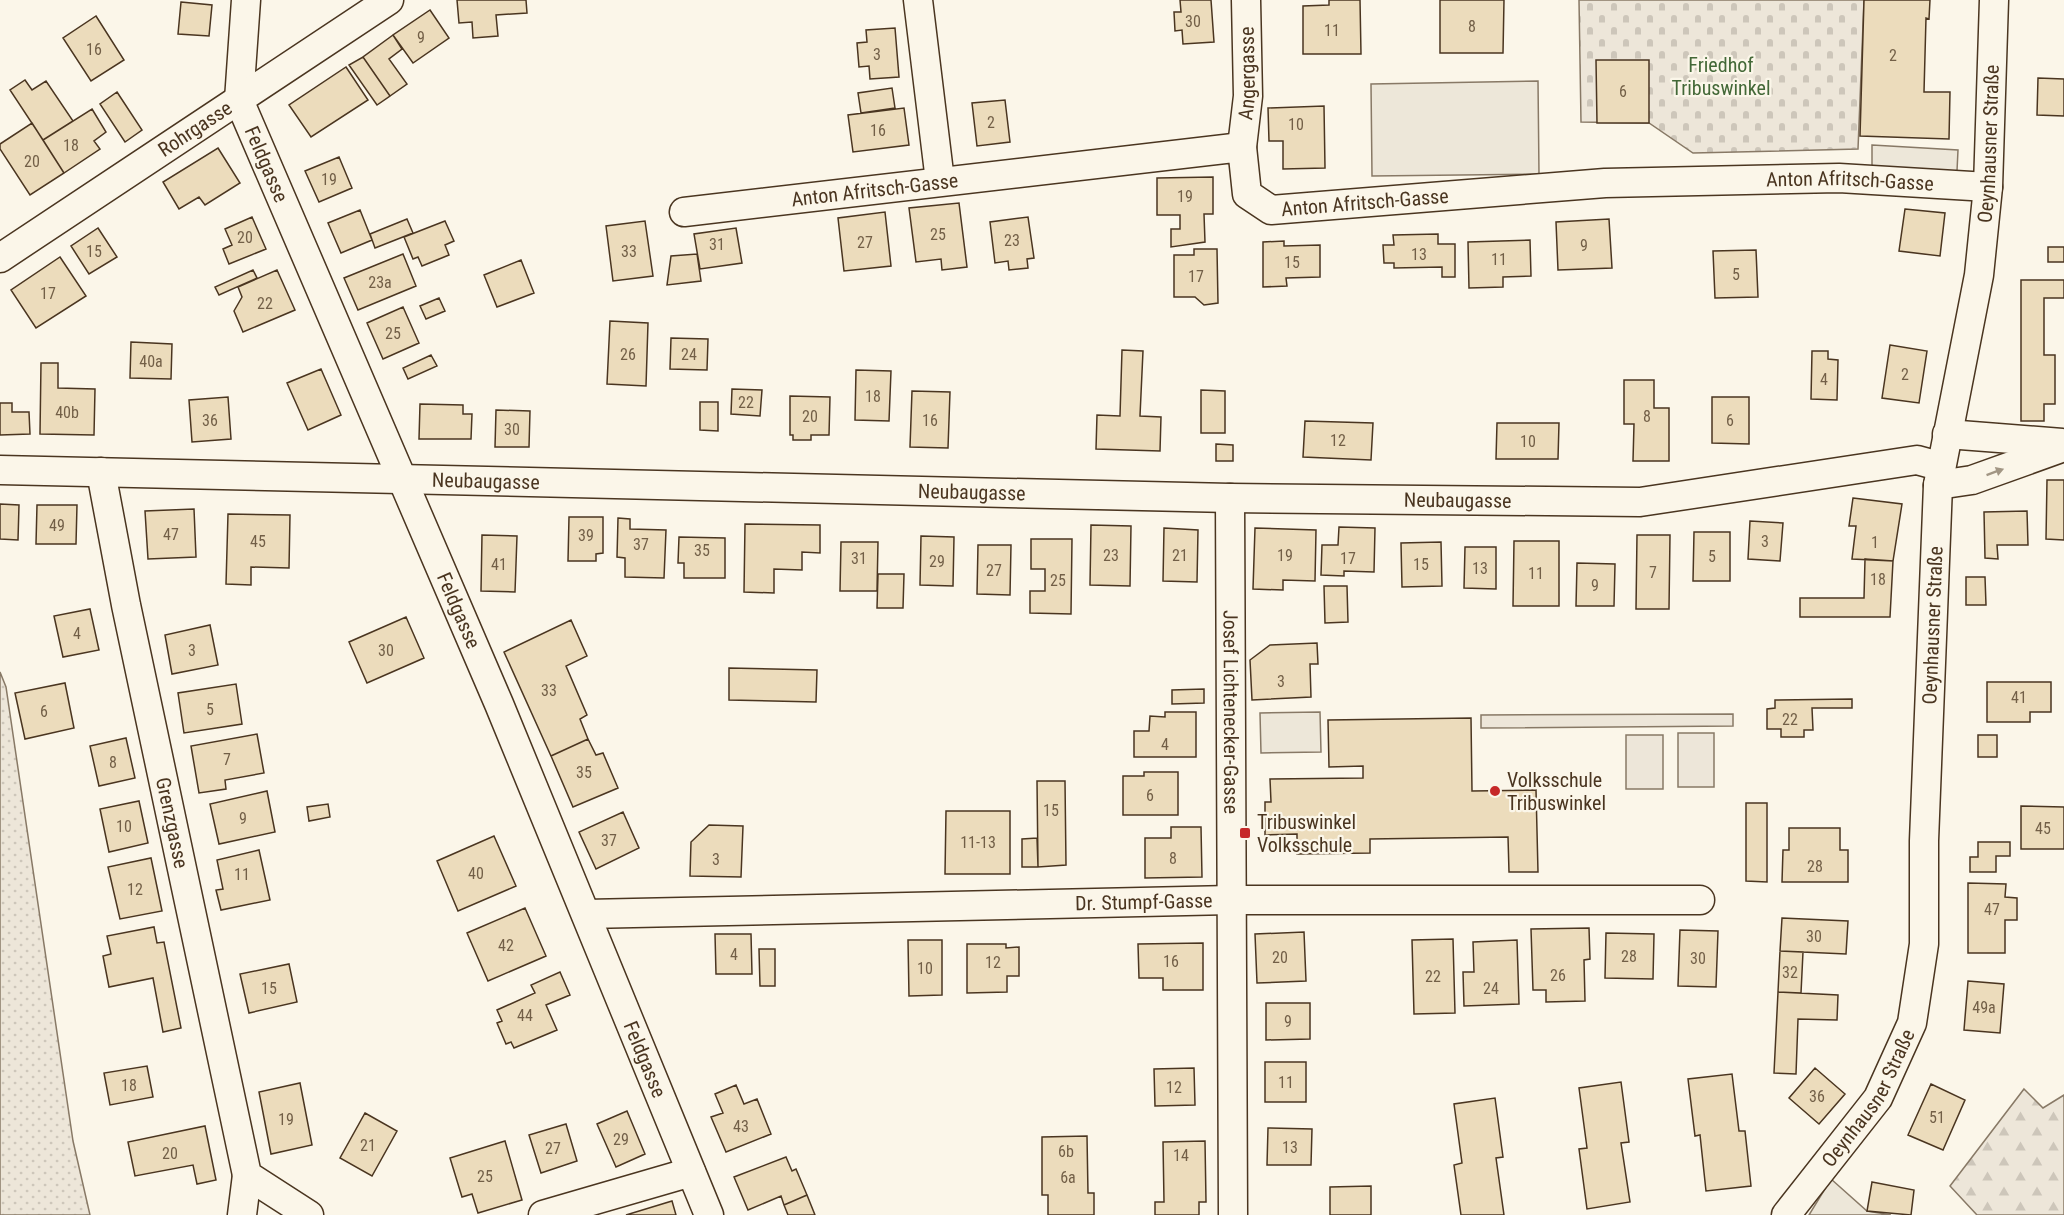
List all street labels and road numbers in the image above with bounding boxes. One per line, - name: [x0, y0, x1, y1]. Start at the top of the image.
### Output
- street label: Angergasse: [1233, 26, 1260, 121]
- street label: Oeynhausner Straße: [1972, 64, 2004, 224]
- street label: Rohrgasse: [154, 96, 236, 162]
- street label: Feldgasse: [240, 122, 293, 206]
- street label: Anton Afritsch-Gasse: [1766, 166, 1934, 196]
- street label: Anton Afritsch-Gasse: [790, 168, 959, 211]
- street label: Anton Afritsch-Gasse: [1280, 184, 1449, 221]
- street label: Neubaugasse: [432, 468, 540, 494]
- street label: Neubaugasse: [918, 479, 1026, 505]
- street label: Neubaugasse: [1404, 488, 1512, 513]
- street label: Oeynhausner Straße: [1917, 546, 1948, 705]
- street label: Feldgasse: [432, 569, 486, 652]
- street label: Josef Lichtenecker-Gasse: [1218, 610, 1243, 814]
- street label: Grenzgasse: [151, 775, 194, 871]
- street label: Dr. Stumpf-Gasse: [1075, 888, 1213, 915]
- street label: Feldgasse: [619, 1018, 671, 1101]
- street label: Oeynhausner Straße: [1817, 1025, 1920, 1172]

